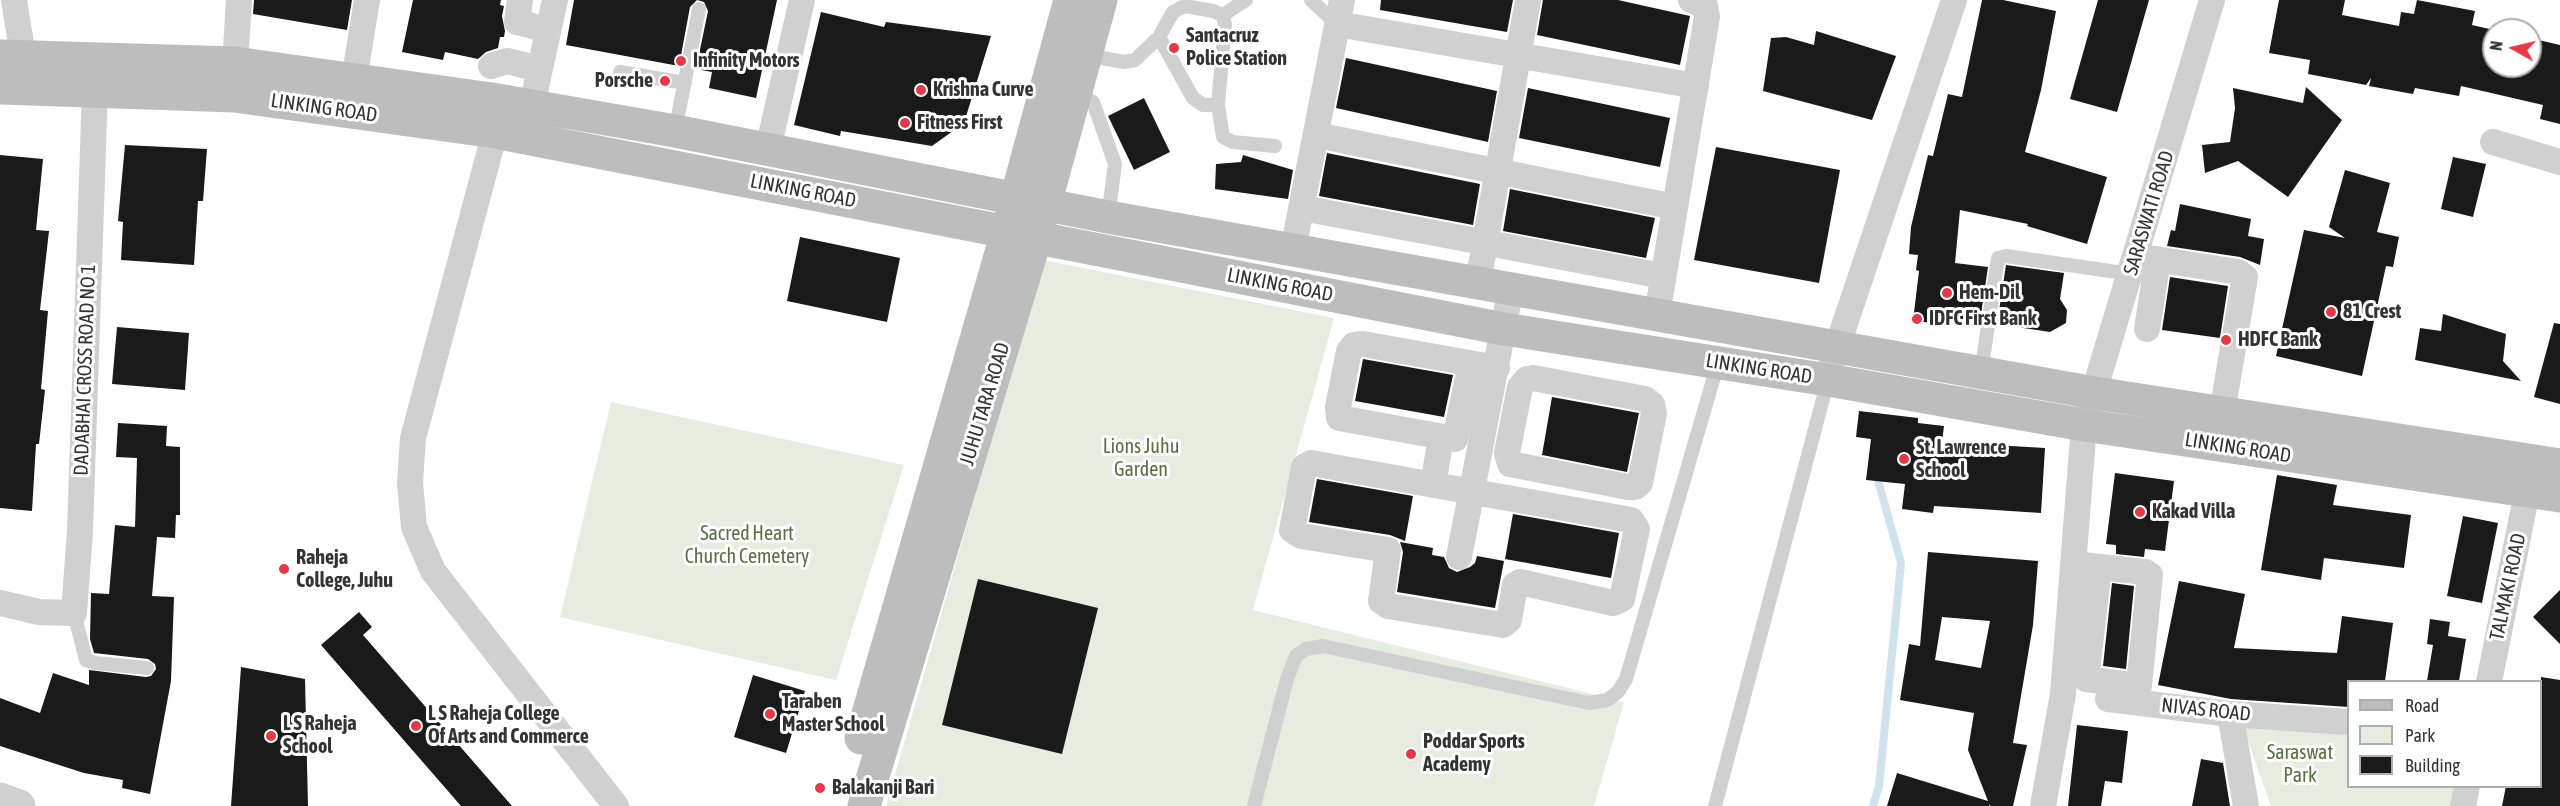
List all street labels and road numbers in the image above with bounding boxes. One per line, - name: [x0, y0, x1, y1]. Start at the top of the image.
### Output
- street label: LINKING ROAD: [269, 89, 379, 127]
- street label: SARASWATI ROAD: [2119, 148, 2179, 278]
- street label: LINKING ROAD: [748, 169, 858, 213]
- street label: LINKING ROAD: [1225, 263, 1335, 307]
- street label: DADABHAI CROSS ROAD NO 1: [69, 264, 101, 476]
- street label: JUHU TARA ROAD: [955, 340, 1015, 468]
- street label: LINKING ROAD: [1704, 349, 1814, 389]
- street label: LINKING ROAD: [2183, 428, 2293, 468]
- street label: TALMAKI ROAD: [2485, 531, 2531, 643]
- street label: NIVAS ROAD: [2160, 693, 2252, 727]

